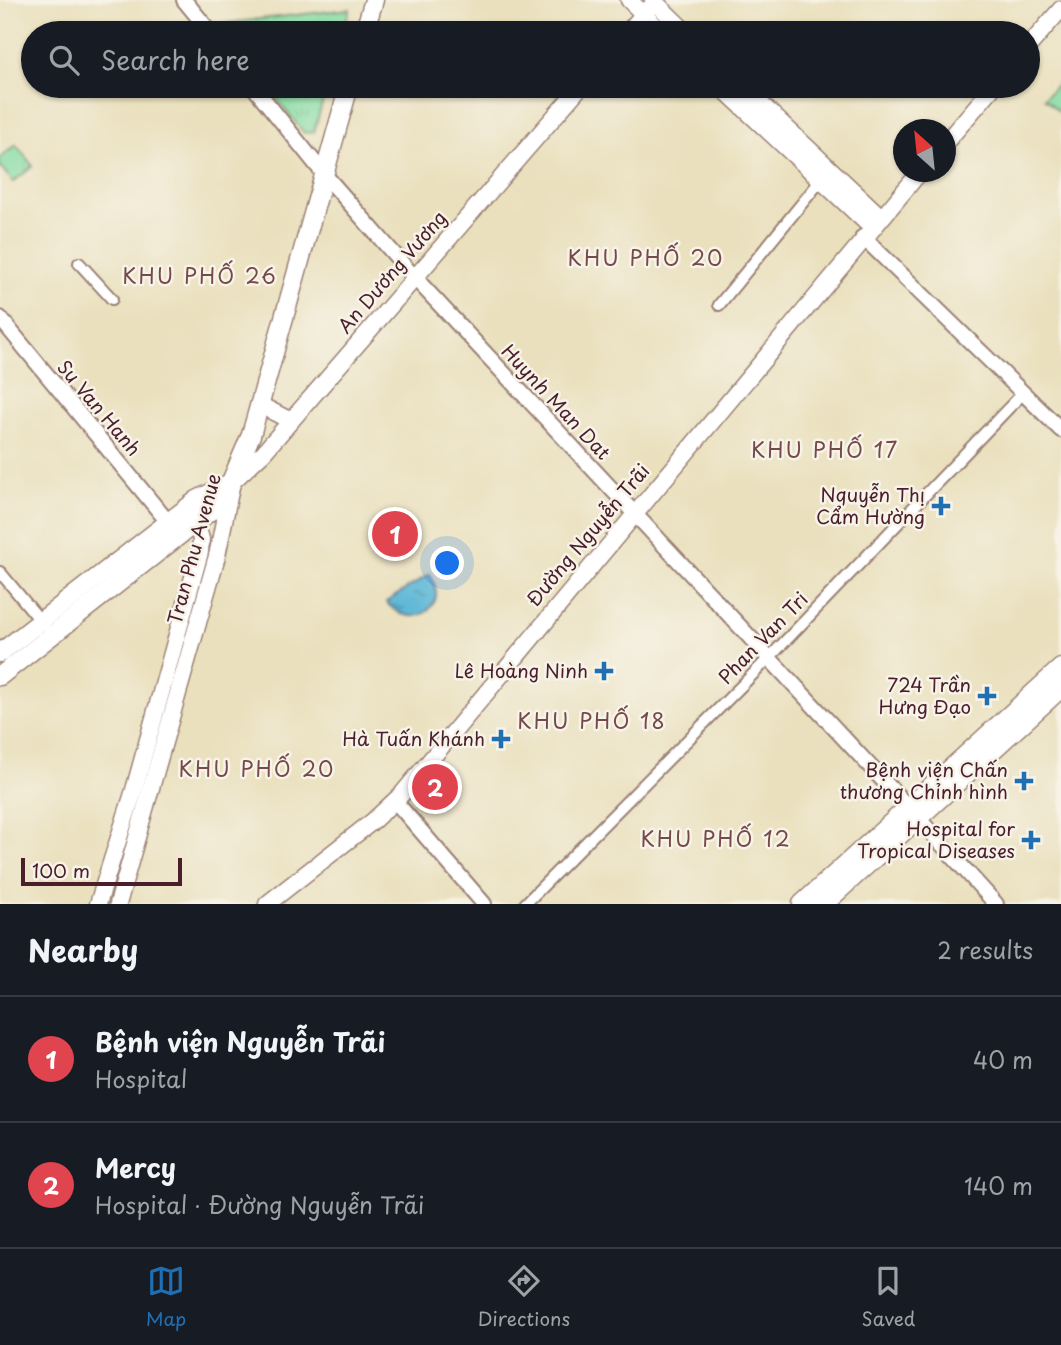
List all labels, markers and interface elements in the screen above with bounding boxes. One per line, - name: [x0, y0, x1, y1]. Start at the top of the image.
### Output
- search box: [21, 21, 1040, 98]
- text: Search here: [101, 40, 250, 79]
- icon: search: [45, 41, 83, 79]
- north arrow: [893, 119, 956, 182]
- street label: An Dương Vương: [330, 204, 452, 339]
- district label: KHU PHỐ 20: [568, 241, 724, 273]
- district label: KHU PHỐ 26: [122, 259, 278, 291]
- street label: Huynh Man Dat: [496, 337, 618, 465]
- street label: Su Van Hanh: [51, 353, 148, 461]
- district label: KHU PHỐ 17: [751, 433, 899, 465]
- street label: Đường Nguyễn Trãi: [519, 457, 655, 612]
- street label: Tran Phu Avenue: [159, 470, 227, 627]
- place label: Nguyễn Thị Cẩm Hường: [816, 480, 925, 530]
- marker: Nguyễn Thị Cẩm Hường: [931, 496, 951, 516]
- pin: 1: [372, 508, 418, 560]
- your location: [430, 546, 464, 580]
- street label: Phan Van Tri: [711, 585, 813, 690]
- place label: Lê Hoàng Ninh: [455, 656, 588, 684]
- marker: Lê Hoàng Ninh: [594, 661, 614, 681]
- place label: 724 Trần Hưng Đạo: [878, 670, 971, 720]
- marker: 724 Trần Hưng Đạo: [977, 686, 997, 706]
- district label: KHU PHỐ 18: [517, 704, 667, 736]
- place label: Hà Tuấn Khánh: [342, 724, 485, 752]
- marker: Hà Tuấn Khánh: [491, 729, 511, 749]
- district label: KHU PHỐ 20: [179, 752, 335, 784]
- place label: Bệnh viện Chấn thương Chỉnh hình: [840, 755, 1008, 805]
- pin: 2: [412, 761, 458, 813]
- marker: Bệnh viện Chấn thương Chỉnh hình: [1014, 771, 1034, 791]
- place label: Hospital for Tropical Diseases: [857, 814, 1015, 864]
- district label: KHU PHỐ 12: [640, 822, 792, 854]
- marker: Hospital for Tropical Diseases: [1021, 830, 1041, 850]
- scale bar: [21, 855, 182, 887]
- text: 100 m: [32, 856, 90, 884]
- text: Nearby: [28, 927, 138, 972]
- text: 2 results: [937, 932, 1033, 967]
- text: Bệnh viện Nguyễn Trãi: [95, 1022, 385, 1061]
- text: 1: [46, 1042, 57, 1077]
- text: 40 m: [973, 1042, 1033, 1077]
- text: Hospital: [95, 1061, 187, 1096]
- text: Mercy: [95, 1148, 176, 1187]
- text: 2: [43, 1168, 59, 1203]
- text: 140 m: [964, 1168, 1033, 1203]
- text: Hospital · Đường Nguyễn Trãi: [95, 1187, 424, 1222]
- tab: Map: [146, 1262, 186, 1332]
- tab: Directions: [478, 1262, 570, 1332]
- tab: Saved: [861, 1262, 915, 1332]

